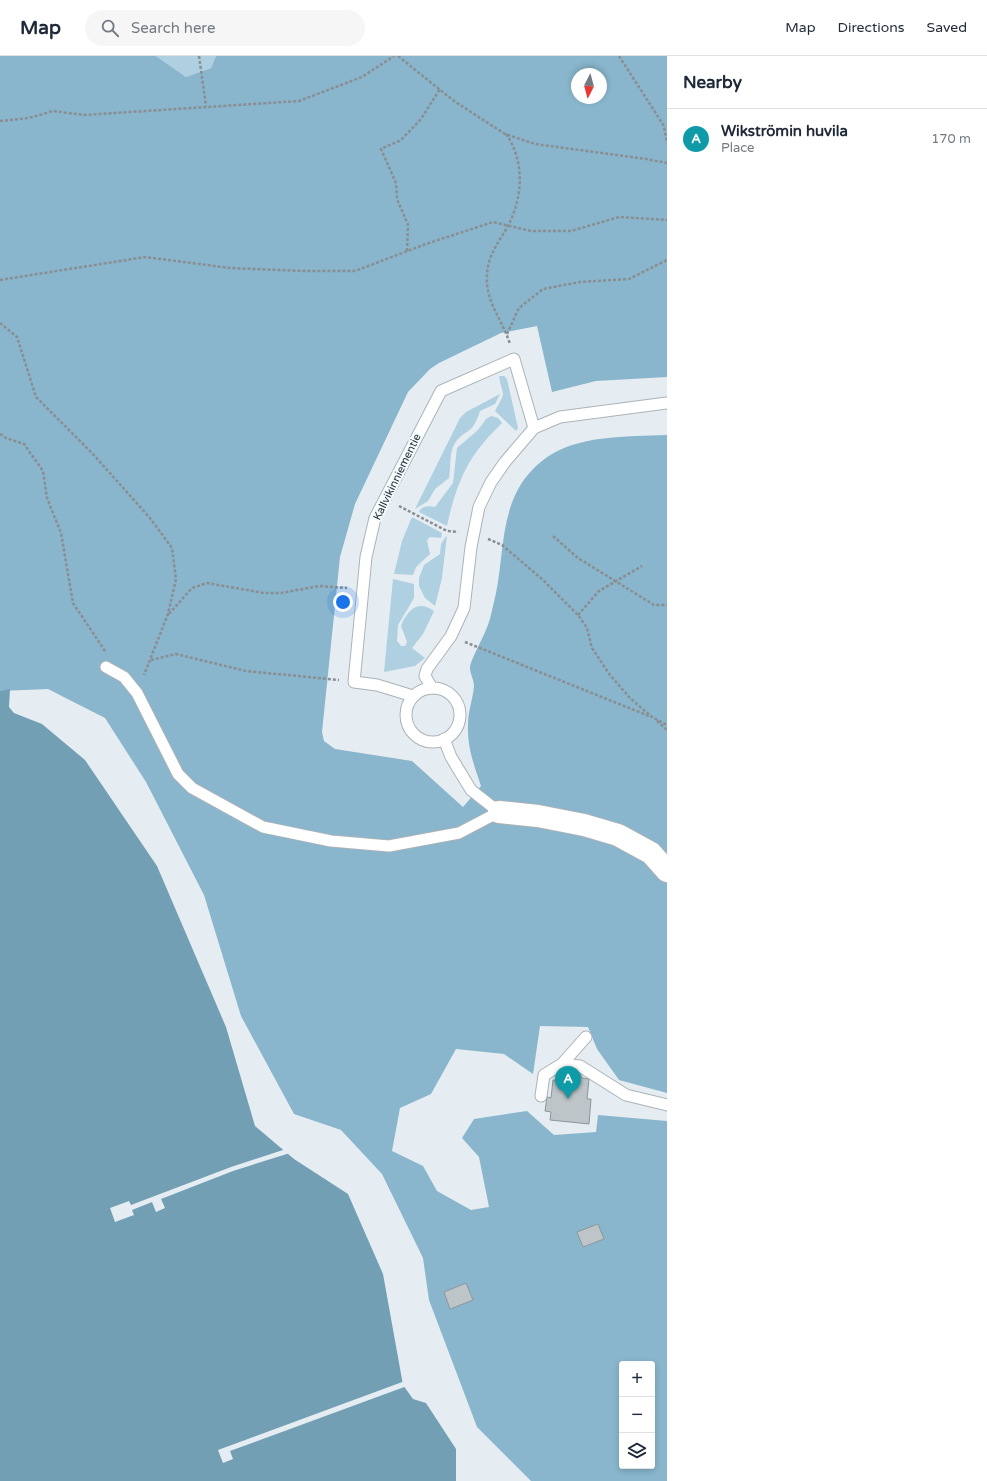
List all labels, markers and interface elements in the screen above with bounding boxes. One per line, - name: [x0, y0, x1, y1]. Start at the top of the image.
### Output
- search box: [85, 10, 365, 46]
- text: Map: [20, 17, 61, 39]
- icon: search: [99, 17, 121, 39]
- text: Search here: [131, 19, 215, 37]
- text: Map: [785, 19, 816, 36]
- text: Directions: [838, 19, 905, 36]
- text: Saved: [927, 19, 967, 36]
- north arrow: [571, 68, 607, 104]
- text: Nearby: [683, 72, 742, 93]
- text: Wikströmin huvila: [721, 122, 848, 140]
- text: A: [691, 131, 701, 147]
- text: 170 m: [931, 131, 971, 147]
- text: Place: [721, 140, 754, 156]
- street label: Kallvikinniementie: [370, 432, 424, 522]
- your location: [333, 592, 353, 612]
- pin: A: [555, 1066, 581, 1099]
- map controls: [619, 1361, 655, 1469]
- button: +: [619, 1361, 655, 1397]
- button: −: [619, 1397, 655, 1433]
- button: layers: [619, 1433, 655, 1469]

